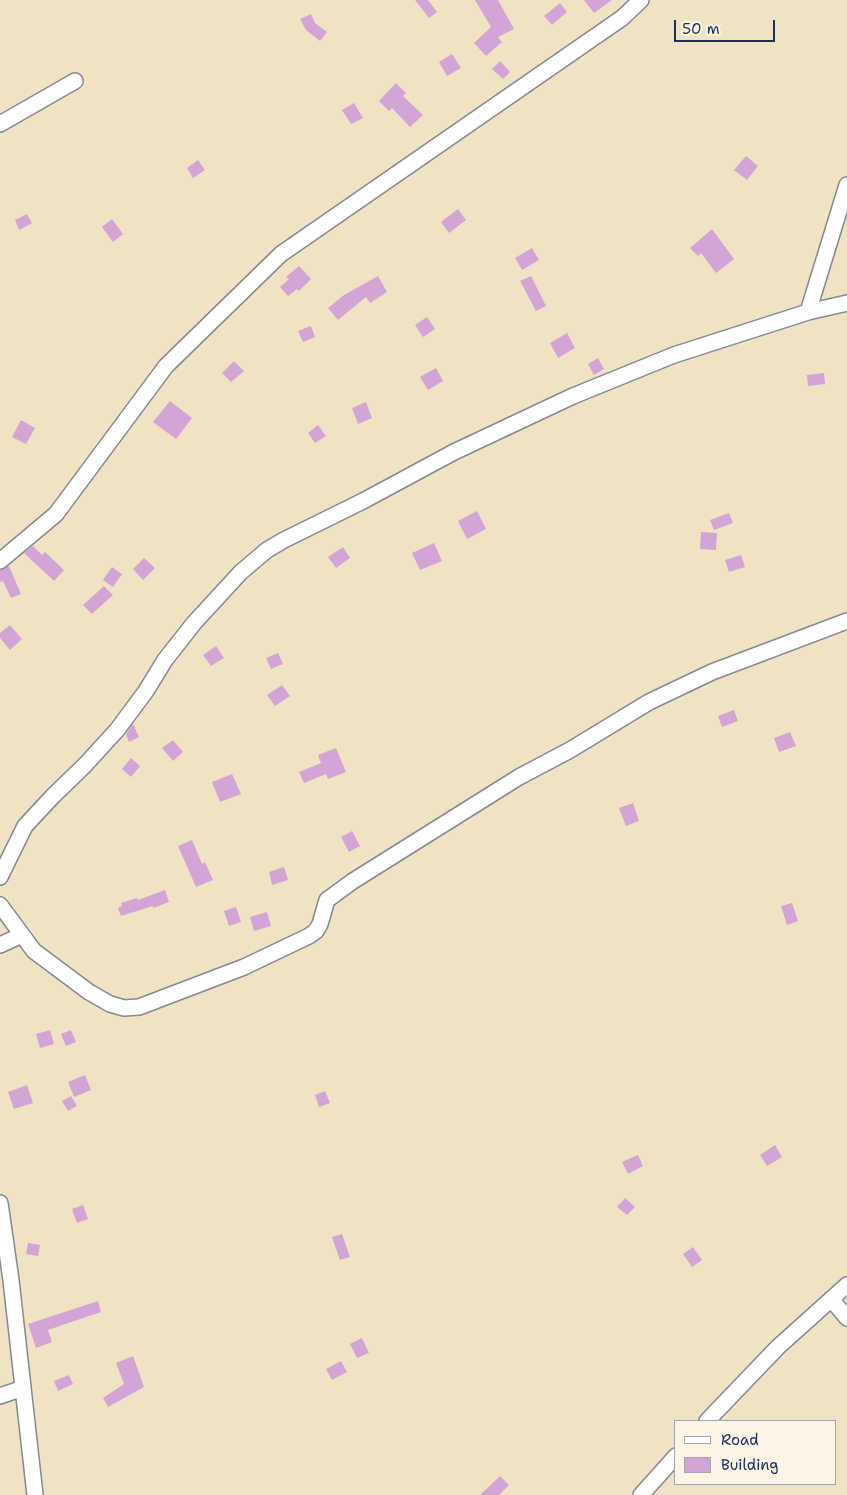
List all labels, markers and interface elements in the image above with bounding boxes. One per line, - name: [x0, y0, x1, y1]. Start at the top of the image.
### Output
- scale bar: [677, 10, 778, 42]
- text: 50 m: [682, 19, 720, 39]
- legend: [674, 1420, 837, 1485]
- text: Road: [721, 1430, 759, 1450]
- text: Building: [721, 1455, 778, 1475]

